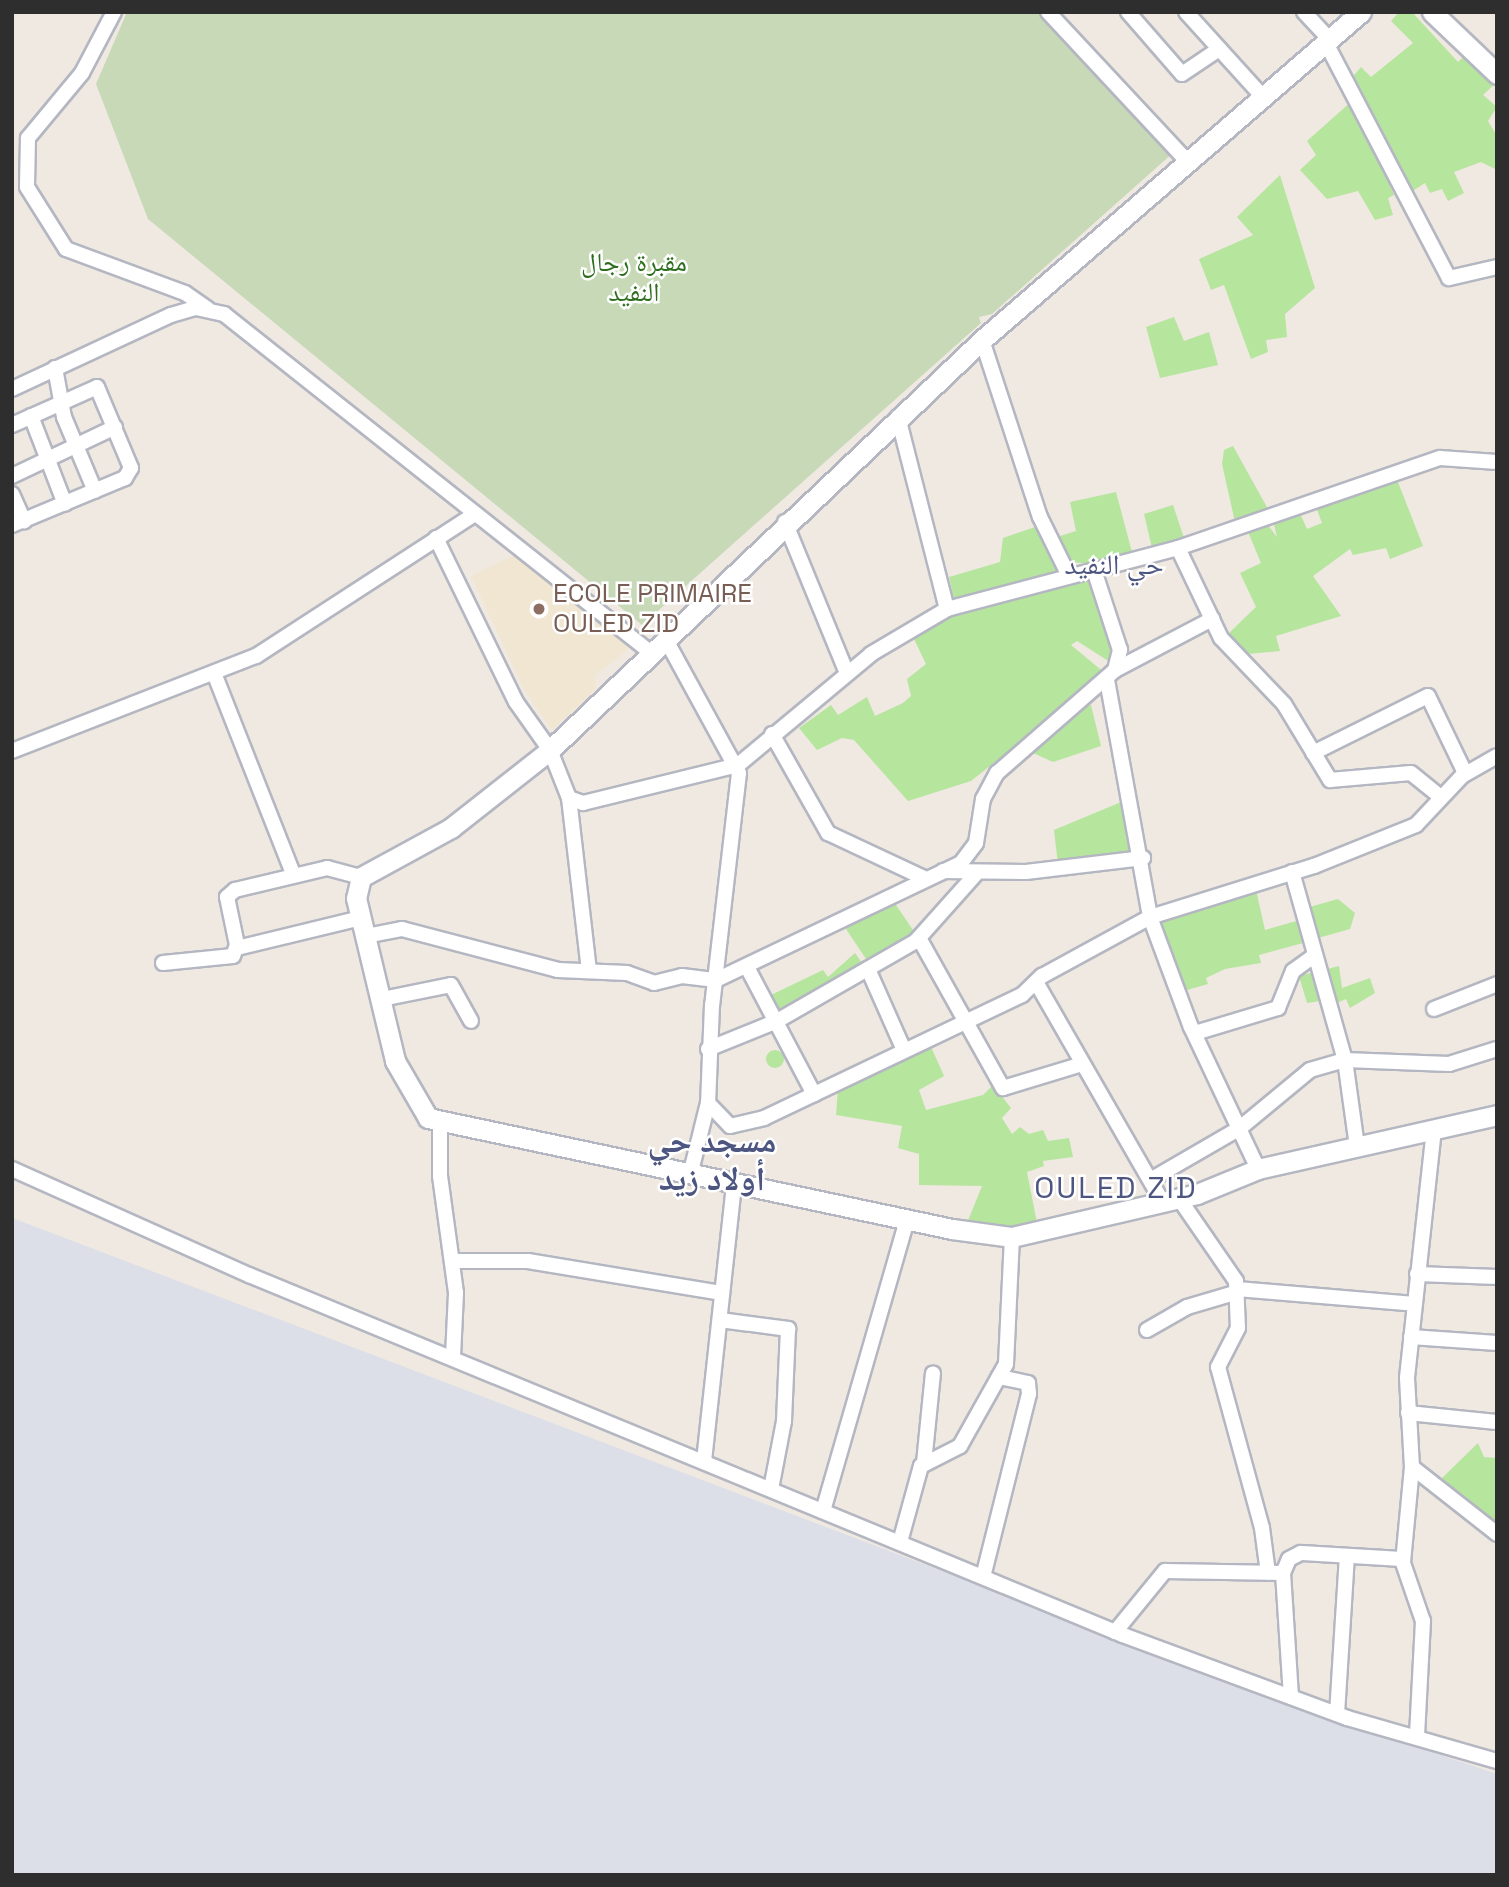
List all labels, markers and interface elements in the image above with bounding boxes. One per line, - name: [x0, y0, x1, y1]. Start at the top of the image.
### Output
- park label: مقبرة رجال النفيد: [581, 247, 687, 308]
- district label: حي النفيد: [1064, 547, 1164, 581]
- place label: ECOLE PRIMAIRE OULED ZID: [553, 578, 752, 640]
- marker: ECOLE PRIMAIRE OULED ZID: [531, 601, 547, 617]
- district label: مسجد حي أولاد زيد: [648, 1122, 776, 1200]
- district label: OULED ZID: [1035, 1170, 1197, 1206]

